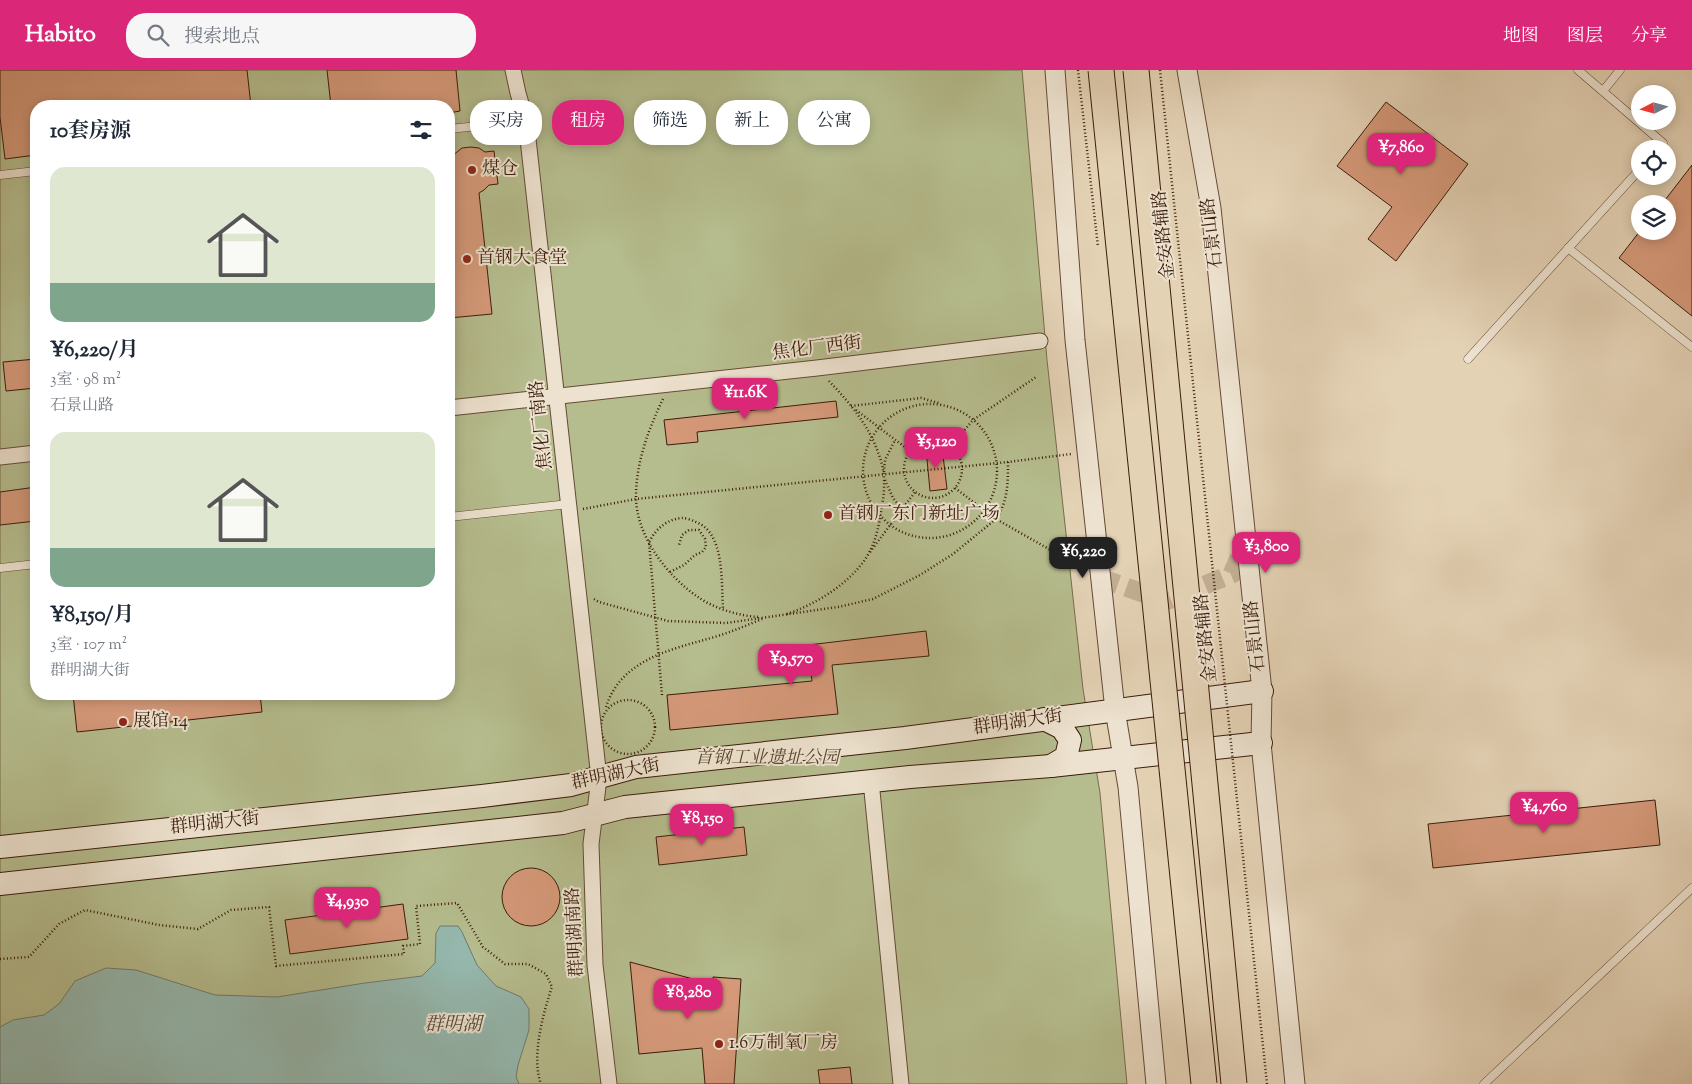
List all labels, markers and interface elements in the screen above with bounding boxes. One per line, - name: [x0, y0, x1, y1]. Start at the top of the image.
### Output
- search box: [126, 13, 476, 58]
- text: Habito: [25, 18, 96, 52]
- icon: search: [144, 21, 172, 49]
- text: 搜索地点: [184, 24, 260, 51]
- text: 地图: [1503, 24, 1539, 50]
- text: 图层: [1567, 24, 1603, 50]
- text: 分享: [1631, 24, 1667, 50]
- north arrow: [1631, 85, 1676, 130]
- map controls: [1631, 85, 1676, 240]
- chip: 买房: [470, 100, 542, 145]
- chip: 租房: [552, 100, 624, 145]
- chip: 筛选: [634, 100, 706, 145]
- chip: 新上: [716, 100, 788, 145]
- chip: 公寓: [798, 100, 870, 145]
- icon: filters: [407, 116, 435, 144]
- text: 10套房源: [50, 117, 131, 147]
- pin: ¥7,860: [1360, 132, 1442, 175]
- text: ¥7,860: [1378, 137, 1424, 160]
- button: locate: [1631, 140, 1676, 185]
- place label: 煤仓: [482, 157, 518, 183]
- marker: 煤仓: [466, 164, 478, 176]
- street label: 金安路辅路: [1147, 189, 1183, 281]
- button: layers: [1631, 195, 1676, 240]
- street label: 石景山路: [1196, 196, 1230, 270]
- icon: home: [198, 200, 288, 290]
- place label: 首钢大食堂: [477, 246, 567, 272]
- marker: 首钢大食堂: [461, 253, 473, 265]
- street label: 焦化厂西街: [771, 331, 863, 367]
- text: ¥6,220/月: [50, 336, 139, 366]
- text: 3室 · 98 m²: [50, 369, 121, 392]
- pin: ¥11.6K: [704, 378, 786, 420]
- street label: 焦化厂南路: [524, 379, 560, 471]
- text: ¥11.6K: [723, 382, 767, 405]
- text: 石景山路: [50, 395, 114, 418]
- pin: ¥5,120: [895, 426, 977, 469]
- text: ¥5,120: [915, 431, 957, 454]
- icon: home: [198, 465, 288, 555]
- place label: 首钢厂东门新址广场: [838, 502, 1000, 528]
- marker: 首钢厂东门新址广场: [822, 509, 834, 521]
- pin: ¥3,800: [1225, 532, 1307, 574]
- pin: ¥6,220: [1042, 536, 1124, 579]
- text: ¥3,800: [1243, 536, 1289, 559]
- text: ¥6,220: [1060, 541, 1106, 564]
- street label: 金安路辅路: [1189, 592, 1225, 684]
- street label: 石景山路: [1239, 599, 1273, 673]
- text: ¥8,150/月: [50, 601, 134, 631]
- text: 3室 · 107 m²: [50, 634, 127, 657]
- pin: ¥9,570: [750, 644, 832, 686]
- text: ¥9,570: [769, 648, 813, 671]
- text: 群明湖大街: [50, 660, 130, 683]
- street label: 群明湖大街: [972, 704, 1064, 742]
- place label: 展馆 14: [133, 709, 188, 735]
- marker: 展馆 14: [117, 716, 129, 728]
- park label: 首钢工业遗址公园: [695, 746, 842, 772]
- street label: 群明湖大街: [569, 753, 663, 797]
- pin: ¥4,760: [1503, 792, 1585, 834]
- text: ¥4,760: [1521, 796, 1567, 819]
- pin: ¥8,150: [661, 804, 743, 846]
- street label: 群明湖大街: [169, 806, 261, 842]
- text: ¥8,150: [681, 808, 723, 831]
- pin: ¥4,930: [306, 886, 388, 929]
- street label: 群明湖南路: [561, 886, 591, 978]
- text: ¥4,930: [325, 891, 369, 914]
- pin: ¥8,280: [647, 978, 729, 1020]
- text: ¥8,280: [665, 982, 711, 1005]
- water label: 群明湖: [424, 1012, 484, 1039]
- place label: 1.6万制氧厂房: [729, 1031, 838, 1057]
- marker: 1.6万制氧厂房: [713, 1038, 725, 1050]

